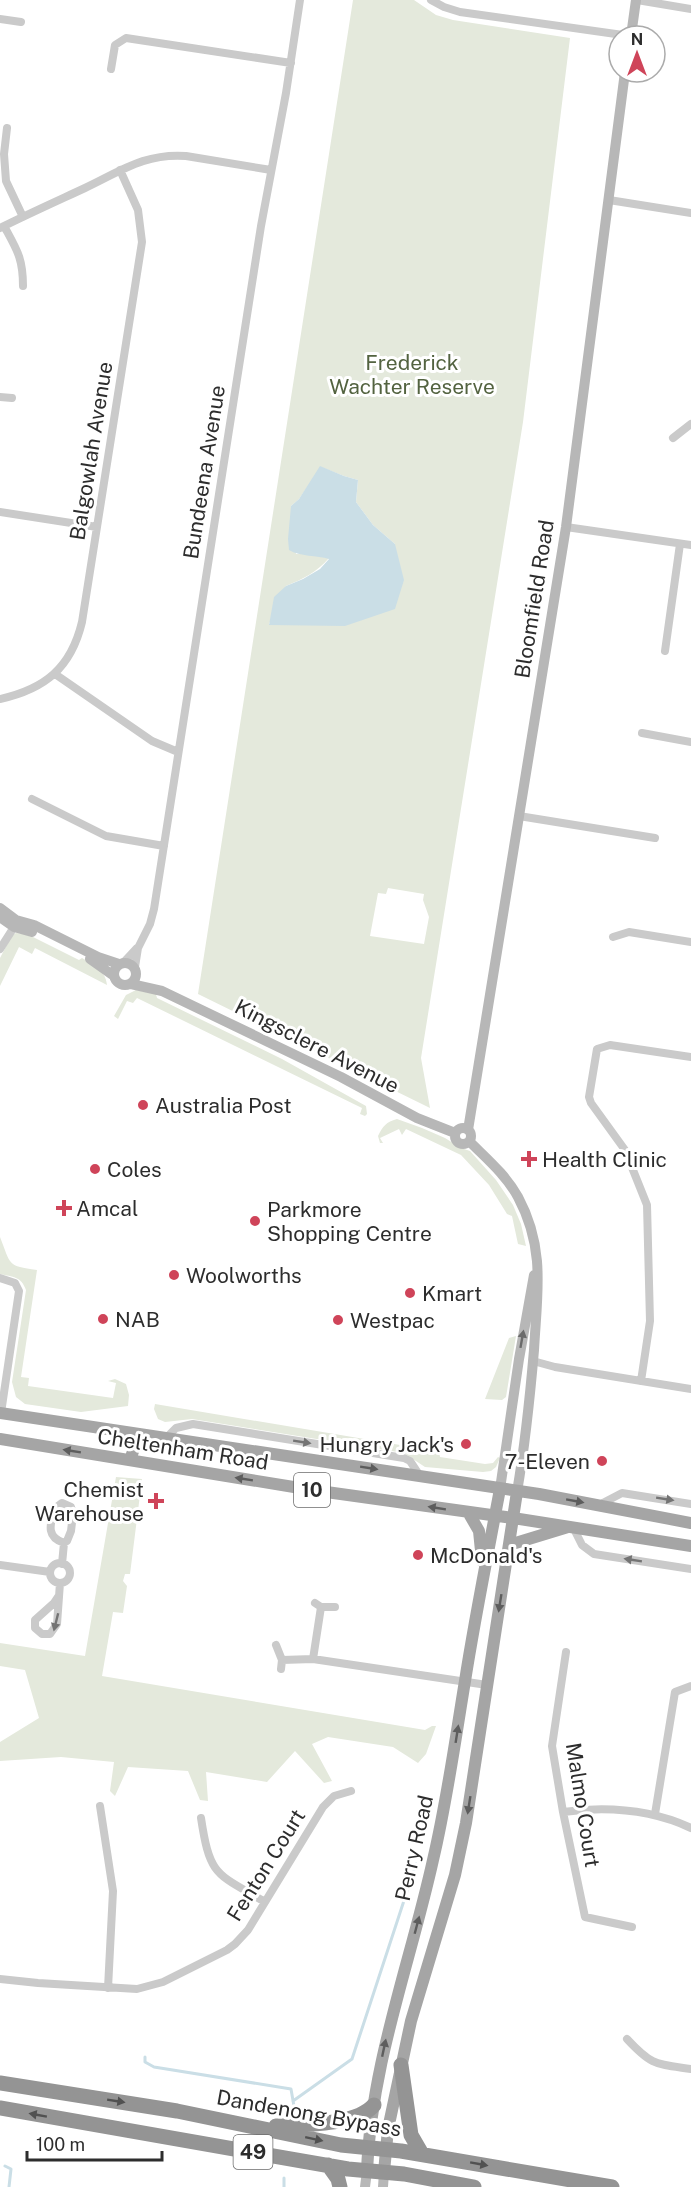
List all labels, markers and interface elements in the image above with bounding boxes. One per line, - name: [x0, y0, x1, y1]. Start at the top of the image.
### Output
- north arrow: [607, 24, 667, 84]
- text: N: [631, 30, 643, 49]
- park label: Frederick Wachter Reserve: [329, 350, 495, 399]
- street label: Balgowlah Avenue: [65, 360, 117, 542]
- street label: Bundeena Avenue: [178, 383, 230, 561]
- street label: Bloomfield Road: [509, 518, 559, 680]
- street label: Kingsclere Avenue: [231, 994, 403, 1098]
- place label: Australia Post: [155, 1093, 292, 1118]
- marker: Australia Post: [136, 1098, 150, 1112]
- place label: Health Clinic: [542, 1147, 667, 1172]
- marker: Health Clinic: [520, 1150, 538, 1168]
- place label: Coles: [107, 1157, 162, 1182]
- marker: Coles: [88, 1162, 102, 1176]
- place label: Amcal: [76, 1196, 138, 1221]
- place label: Parkmore Shopping Centre: [267, 1197, 432, 1246]
- marker: Amcal: [57, 1201, 71, 1215]
- marker: Parkmore Shopping Centre: [248, 1214, 262, 1228]
- place label: Woolworths: [186, 1263, 302, 1288]
- marker: Woolworths: [167, 1268, 181, 1282]
- place label: Kmart: [422, 1281, 482, 1306]
- marker: Kmart: [403, 1286, 417, 1300]
- place label: NAB: [115, 1307, 160, 1332]
- place label: Westpac: [350, 1308, 435, 1333]
- marker: NAB: [96, 1312, 110, 1326]
- marker: Westpac: [331, 1313, 345, 1327]
- one-way arrow: [518, 1330, 527, 1349]
- street label: Cheltenham Road: [96, 1423, 270, 1475]
- place label: Hungry Jack's: [319, 1432, 454, 1457]
- one-way arrow: [293, 1437, 312, 1446]
- marker: Hungry Jack's: [459, 1437, 473, 1451]
- one-way arrow: [63, 1446, 82, 1455]
- place label: 7-Eleven: [505, 1449, 590, 1474]
- marker: 7-Eleven: [595, 1454, 609, 1468]
- one-way arrow: [359, 1464, 378, 1473]
- road number: 10: [294, 1473, 330, 1507]
- one-way arrow: [235, 1474, 254, 1483]
- place label: Chemist Warehouse: [35, 1477, 144, 1526]
- marker: Chemist Warehouse: [149, 1494, 163, 1508]
- one-way arrow: [655, 1495, 674, 1504]
- one-way arrow: [566, 1496, 585, 1505]
- one-way arrow: [428, 1503, 447, 1512]
- place label: McDonald's: [430, 1543, 542, 1568]
- marker: McDonald's: [411, 1548, 425, 1562]
- one-way arrow: [624, 1556, 643, 1565]
- one-way arrow: [496, 1594, 505, 1613]
- one-way arrow: [50, 1613, 60, 1631]
- one-way arrow: [452, 1724, 461, 1743]
- street label: Malmo Court: [561, 1741, 605, 1869]
- street label: Perry Road: [390, 1793, 438, 1903]
- one-way arrow: [464, 1796, 473, 1815]
- street label: Fenton Court: [222, 1804, 310, 1926]
- one-way arrow: [413, 1915, 422, 1933]
- one-way arrow: [380, 2038, 389, 2057]
- street label: Dandenong Bypass: [215, 2084, 403, 2142]
- one-way arrow: [106, 2097, 125, 2106]
- one-way arrow: [29, 2110, 48, 2119]
- scale bar: [27, 2124, 162, 2162]
- text: 100 m: [36, 2134, 85, 2155]
- road number: 49: [234, 2135, 272, 2169]
- one-way arrow: [305, 2135, 324, 2144]
- one-way arrow: [470, 2160, 489, 2169]

